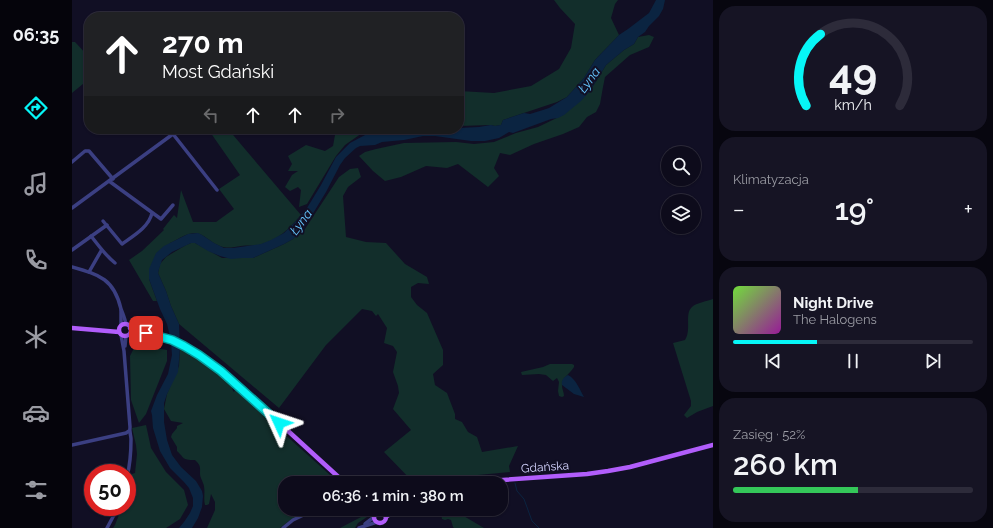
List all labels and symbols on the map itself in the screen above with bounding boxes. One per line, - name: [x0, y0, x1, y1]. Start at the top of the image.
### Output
- water label: Łyna: [575, 64, 603, 96]
- water label: Łyna: [287, 206, 315, 238]
- pin: [129, 316, 163, 350]
- position arrow: [258, 402, 300, 444]
- street label: Gdańska: [520, 458, 570, 476]
- speed limit sign: 50: [84, 464, 136, 516]

